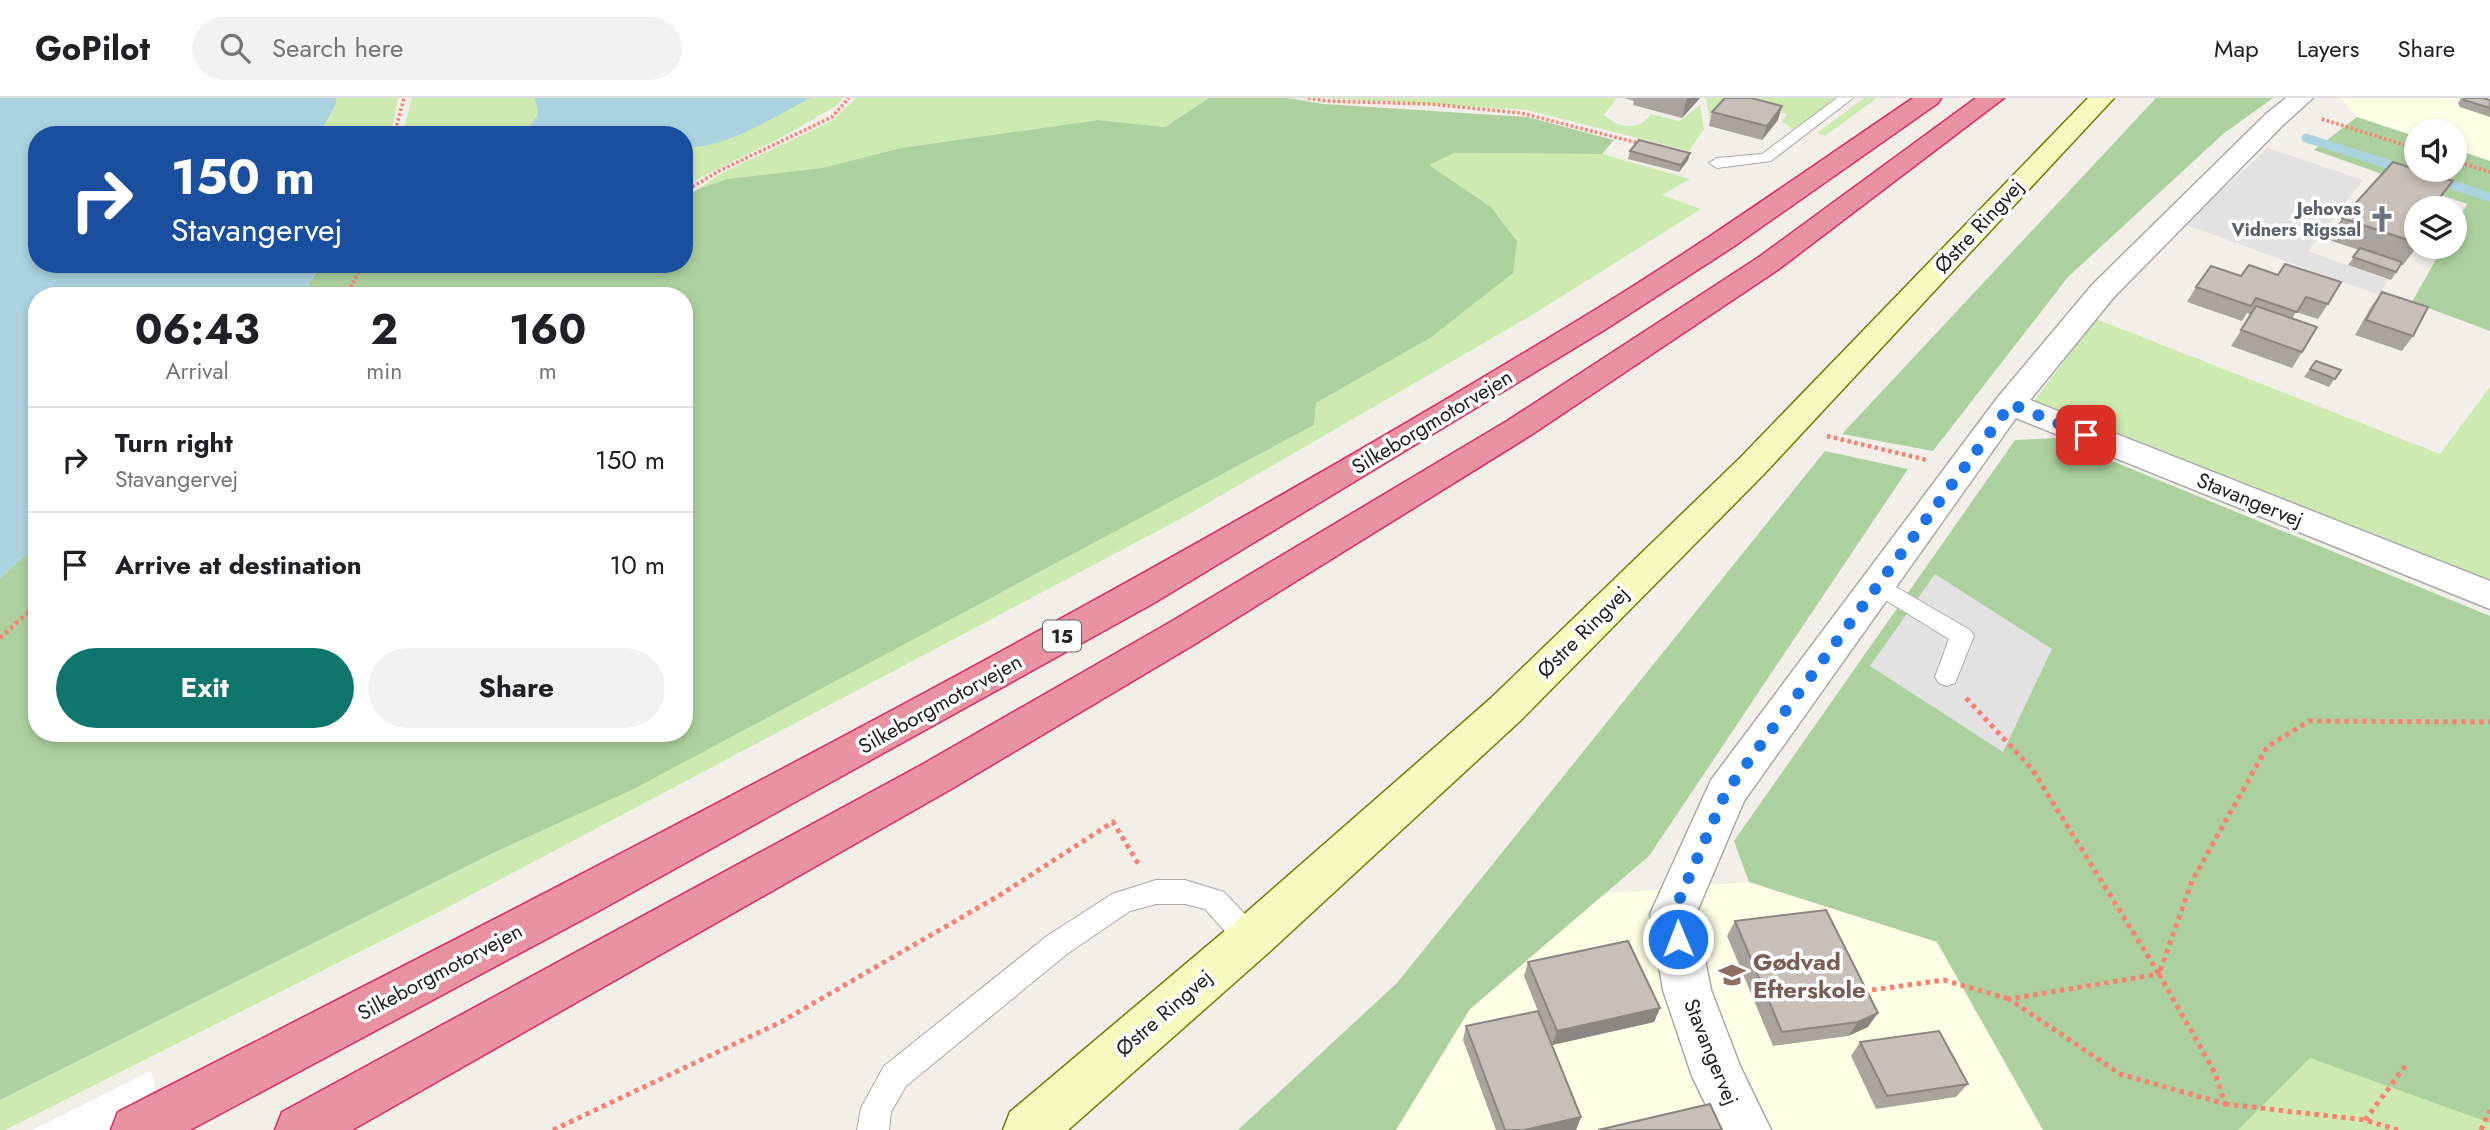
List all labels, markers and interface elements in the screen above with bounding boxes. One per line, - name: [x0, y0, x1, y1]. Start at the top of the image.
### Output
- search box: [192, 17, 682, 80]
- text: GoPilot: [35, 25, 150, 72]
- icon: search: [216, 29, 254, 67]
- text: Search here: [272, 29, 403, 67]
- text: Map: [2214, 31, 2259, 66]
- text: Layers: [2297, 31, 2359, 66]
- text: Share: [2397, 31, 2455, 66]
- map controls: [2404, 119, 2467, 259]
- button: sound: [2404, 119, 2467, 182]
- text: 150 m: [171, 142, 315, 212]
- icon: right: [56, 154, 147, 245]
- street label: Østre Ringvej: [1927, 172, 2031, 280]
- place label: Jehovas Vidners Rigssal: [2230, 196, 2361, 243]
- button: layers: [2404, 196, 2467, 259]
- church icon: Jehovas Vidners Rigssal: [2367, 204, 2397, 234]
- text: Stavangervej: [171, 207, 342, 253]
- text: 06:43: [135, 299, 260, 360]
- text: 2: [370, 299, 398, 360]
- text: 160: [509, 299, 586, 360]
- text: Arrival: [165, 354, 229, 388]
- text: min: [366, 354, 402, 388]
- text: m: [539, 354, 557, 388]
- street label: Silkeborgmotorvejen: [1346, 362, 1518, 482]
- pin: [2056, 405, 2116, 465]
- icon: arrive: [2067, 416, 2105, 454]
- text: Turn right: [115, 424, 233, 462]
- icon: right: [56, 441, 94, 479]
- text: 150 m: [595, 441, 665, 479]
- text: Stavangervej: [115, 462, 238, 496]
- street label: Stavangervej: [2192, 465, 2308, 535]
- icon: arrive: [56, 546, 94, 584]
- text: Arrive at destination: [115, 546, 362, 584]
- text: 10 m: [610, 546, 665, 584]
- street label: Østre Ringvej: [1530, 579, 1636, 685]
- road number: 15: [1043, 621, 1081, 652]
- street label: Silkeborgmotorvejen: [853, 647, 1027, 761]
- button: Exit: [56, 648, 354, 728]
- button: Share: [368, 648, 665, 728]
- position arrow: [1641, 902, 1715, 976]
- street label: Silkeborgmotorvejen: [352, 916, 528, 1028]
- place label: Gødvad Efterskole: [1753, 944, 1866, 1007]
- school or university icon: Gødvad Efterskole: [1717, 960, 1747, 990]
- street label: Østre Ringvej: [1109, 963, 1219, 1063]
- street label: Stavangervej: [1676, 994, 1746, 1110]

